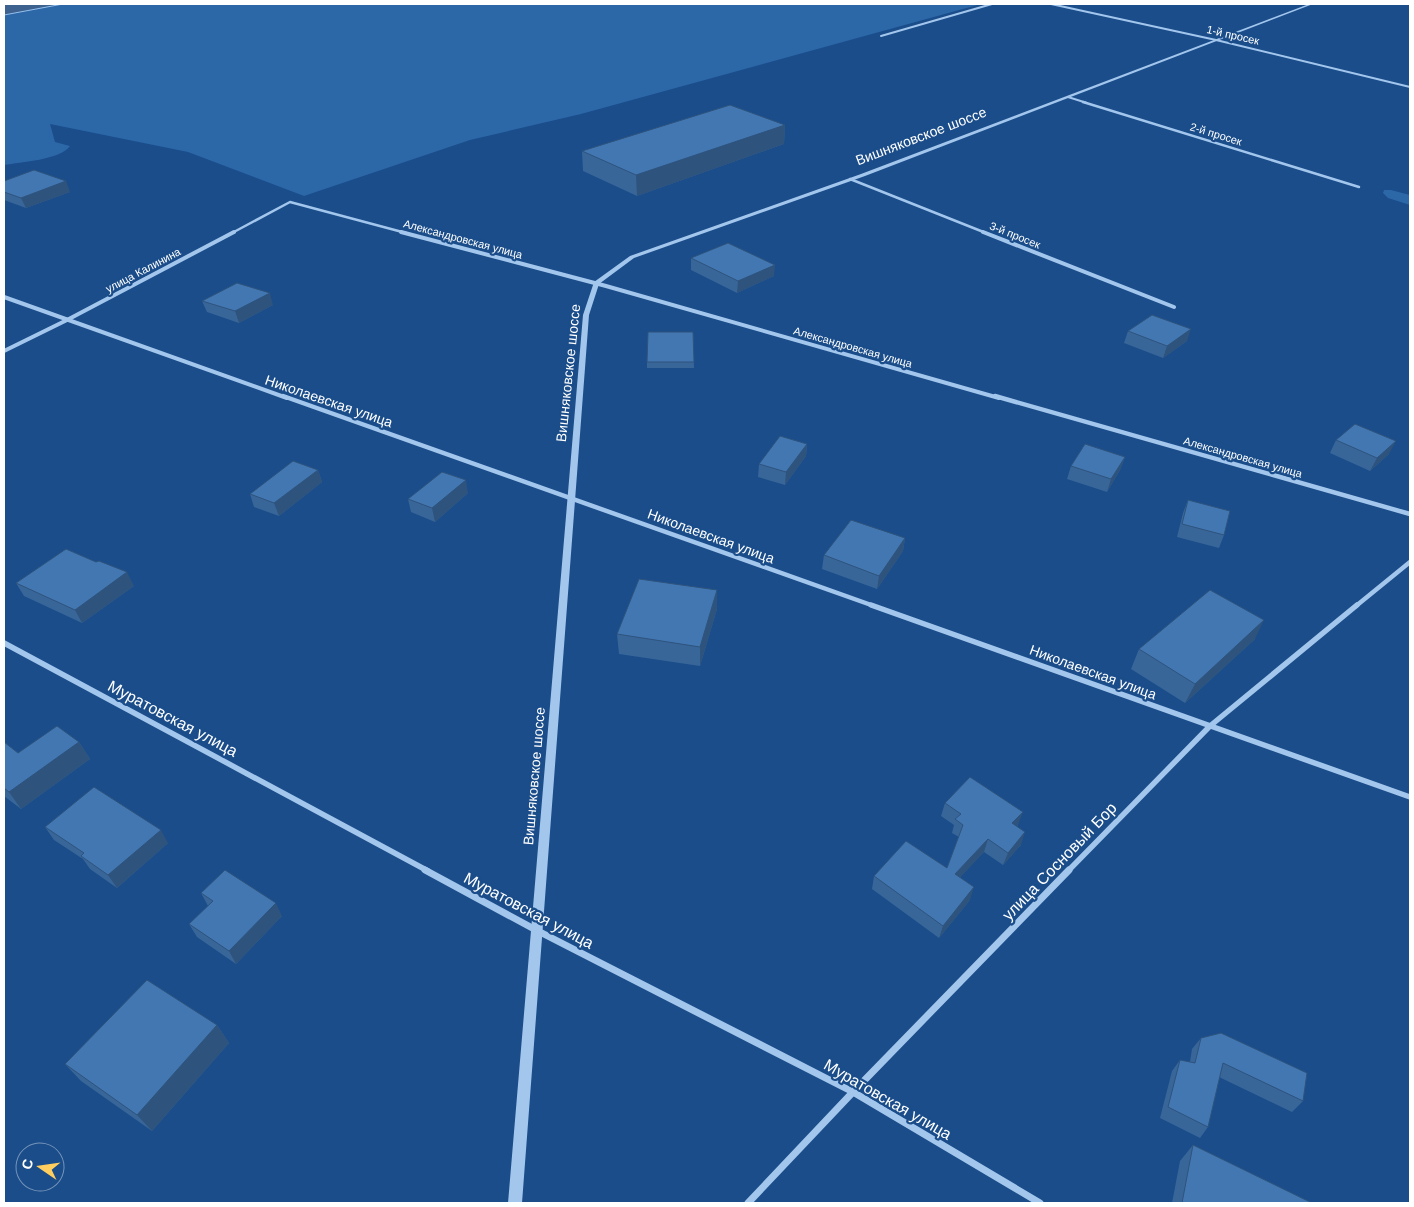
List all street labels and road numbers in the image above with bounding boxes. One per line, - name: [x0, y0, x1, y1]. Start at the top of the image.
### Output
- street label: 1-й просек: [1206, 23, 1261, 47]
- street label: Вишняковское шоссе: [853, 104, 989, 168]
- street label: 2-й просек: [1189, 120, 1244, 148]
- street label: Александровская улица: [402, 217, 525, 261]
- street label: 3-й просек: [988, 219, 1042, 251]
- street label: улица Калинина: [104, 245, 183, 295]
- street label: Вишняковское шоссе: [553, 303, 583, 443]
- street label: Александровская улица: [792, 324, 915, 370]
- street label: Николаевская улица: [263, 372, 395, 430]
- street label: Александровская улица: [1182, 434, 1305, 480]
- street label: Николаевская улица: [645, 506, 777, 566]
- street label: Николаевская улица: [1027, 642, 1159, 702]
- street label: Муратовская улица: [105, 677, 241, 760]
- street label: Вишняковское шоссе: [520, 706, 548, 846]
- street label: улица Сосновый Бор: [999, 799, 1120, 923]
- street label: Муратовская улица: [461, 869, 597, 952]
- street label: Муратовская улица: [821, 1056, 955, 1143]

